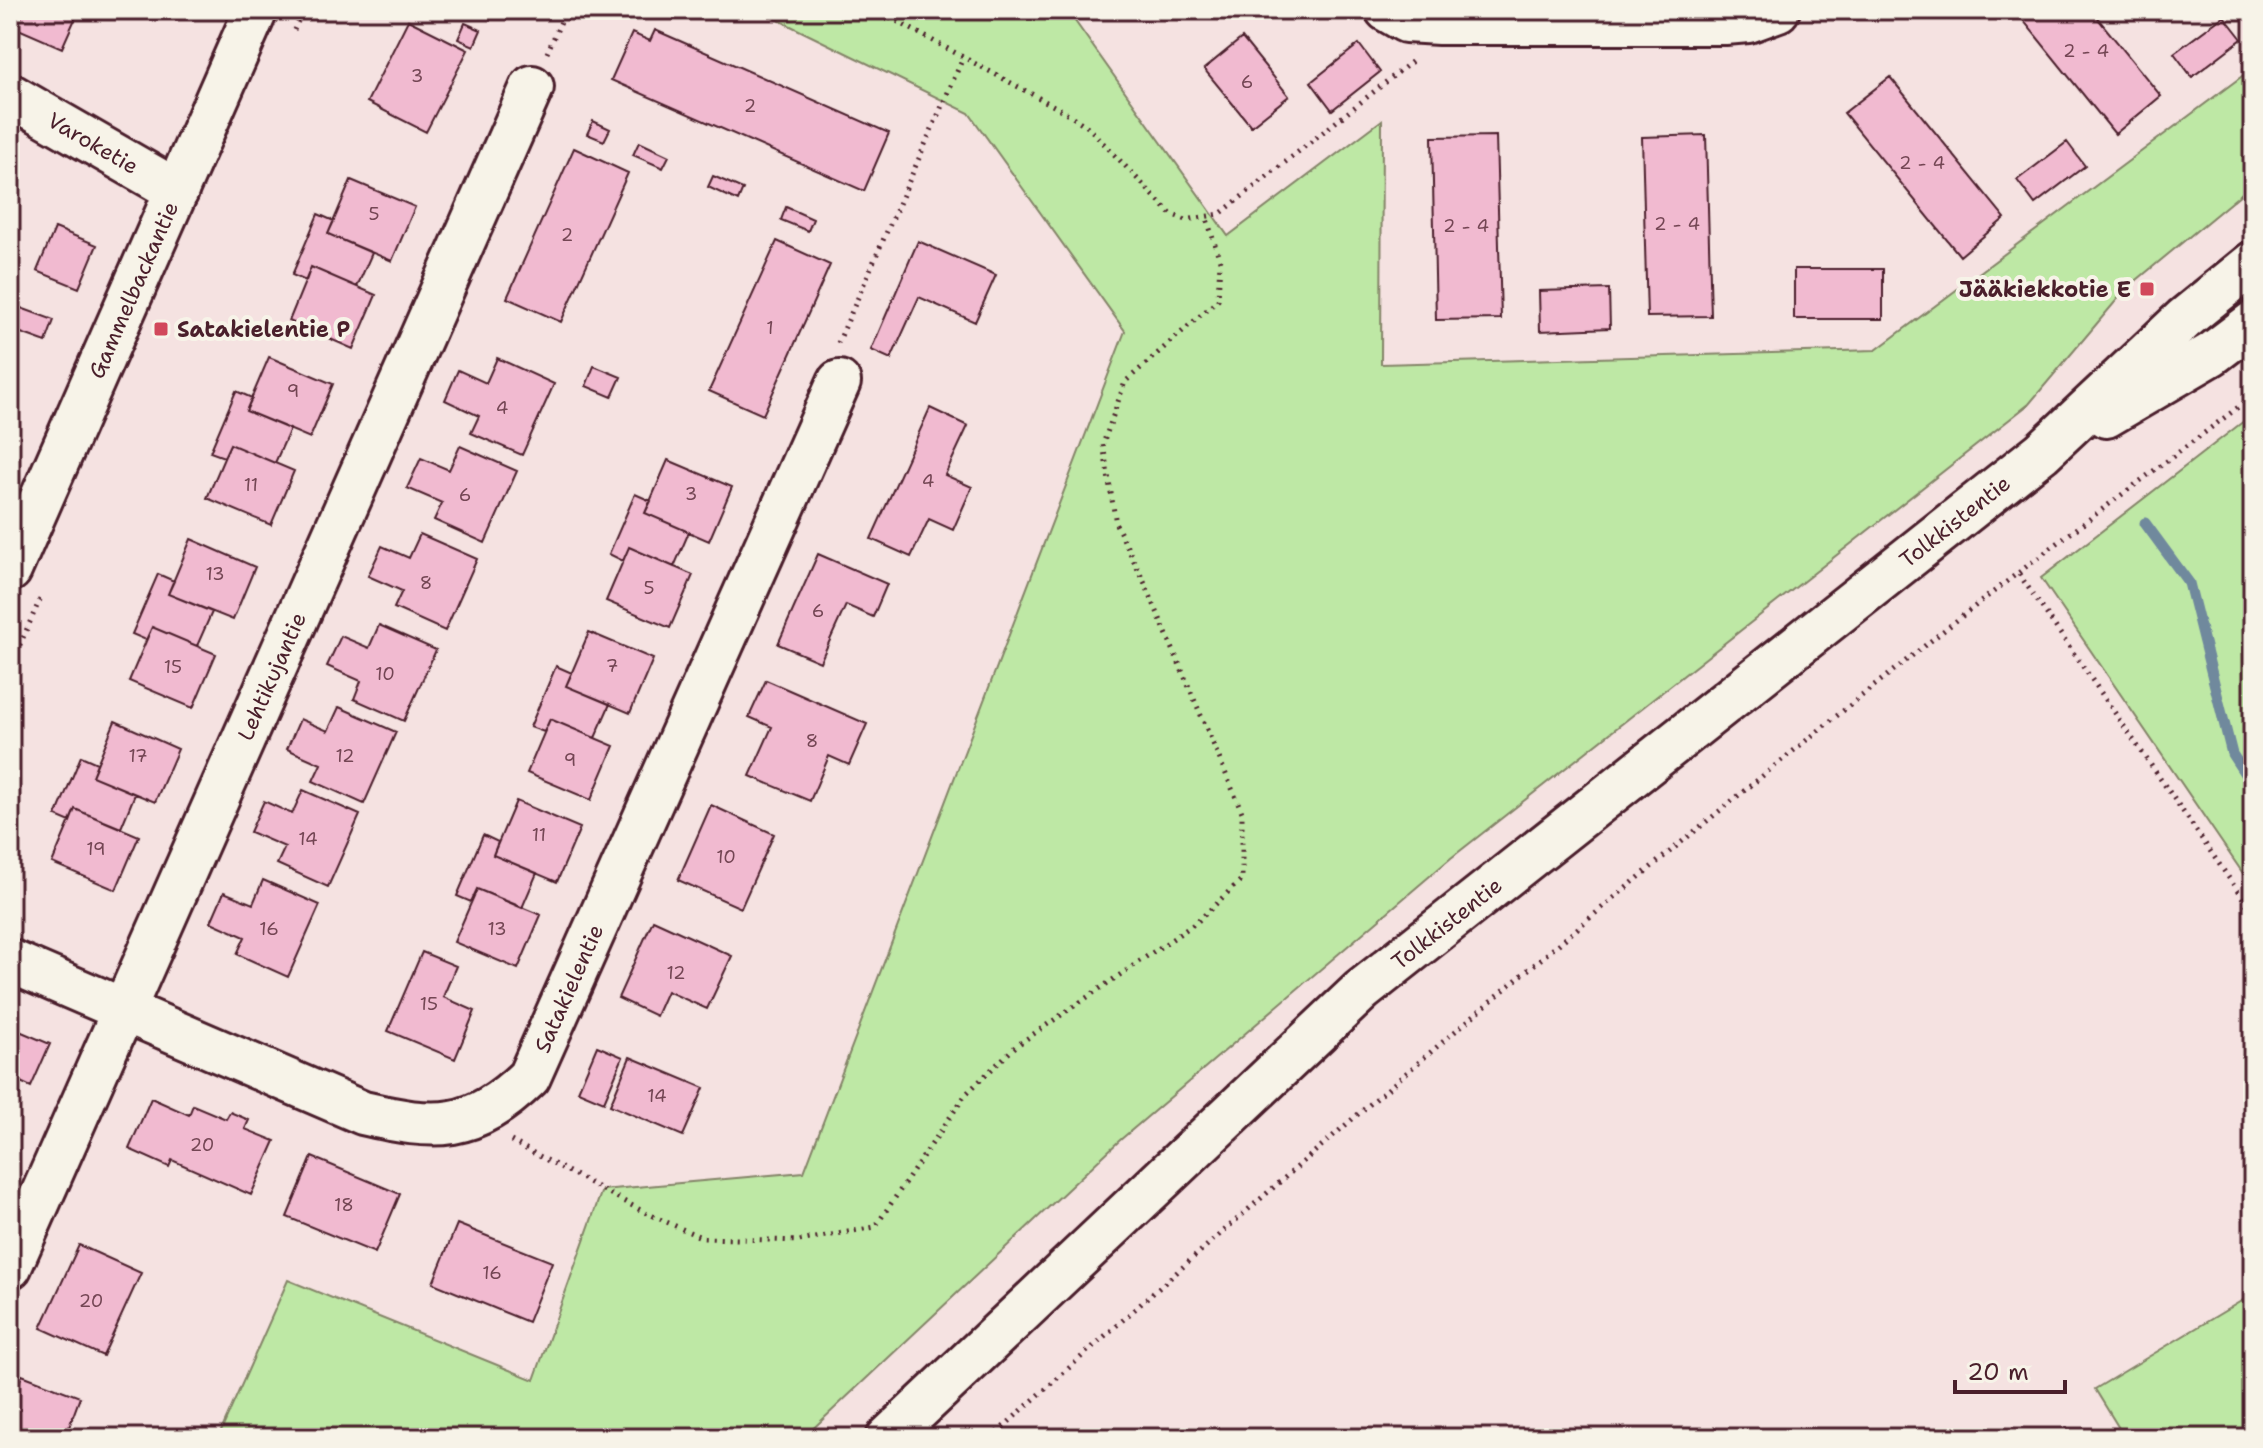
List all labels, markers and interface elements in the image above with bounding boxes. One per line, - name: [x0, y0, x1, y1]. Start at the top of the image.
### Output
- house number: 2 - 4: [2063, 39, 2109, 63]
- house number: 3: [411, 64, 423, 88]
- house number: 6: [1241, 70, 1253, 94]
- house number: 2: [744, 94, 756, 118]
- street label: Varoketie: [42, 106, 144, 181]
- house number: 2 - 4: [1899, 151, 1945, 175]
- street label: Gammelbackantie: [82, 197, 185, 383]
- house number: 5: [368, 202, 380, 226]
- house number: 2 - 4: [1654, 212, 1700, 236]
- house number: 2 - 4: [1443, 214, 1489, 238]
- house number: 2: [561, 223, 573, 247]
- place label: Jääkiekkotie E: [1959, 275, 2131, 304]
- marker: Jääkiekkotie E: [2138, 280, 2156, 298]
- place label: Satakielentie P: [177, 315, 350, 344]
- house number: 1: [766, 316, 774, 340]
- marker: Satakielentie P: [152, 320, 170, 338]
- house number: 9: [287, 379, 299, 403]
- house number: 4: [496, 396, 508, 420]
- house number: 4: [922, 469, 934, 493]
- street label: Tolkkistentie: [1894, 469, 2016, 574]
- house number: 11: [244, 473, 258, 497]
- house number: 3: [685, 482, 697, 506]
- house number: 6: [459, 483, 471, 507]
- house number: 13: [205, 562, 225, 586]
- house number: 8: [420, 571, 432, 595]
- house number: 5: [643, 576, 655, 600]
- house number: 6: [812, 599, 824, 623]
- street label: Lehtikujantie: [231, 608, 313, 745]
- house number: 7: [606, 654, 618, 678]
- house number: 15: [164, 655, 182, 679]
- house number: 10: [375, 662, 395, 686]
- house number: 8: [806, 729, 818, 753]
- house number: 17: [128, 744, 148, 768]
- house number: 12: [335, 744, 355, 768]
- house number: 9: [564, 748, 576, 772]
- house number: 11: [532, 823, 546, 847]
- house number: 14: [298, 827, 318, 851]
- house number: 19: [86, 837, 106, 861]
- house number: 10: [716, 845, 736, 869]
- street label: Tolkkistentie: [1385, 871, 1508, 976]
- house number: 16: [259, 917, 279, 941]
- house number: 13: [487, 917, 507, 941]
- street label: Satakielentie: [528, 920, 610, 1057]
- house number: 12: [666, 961, 686, 985]
- house number: 15: [420, 992, 438, 1016]
- house number: 14: [647, 1084, 667, 1108]
- house number: 20: [190, 1133, 214, 1157]
- house number: 18: [334, 1193, 354, 1217]
- house number: 16: [482, 1261, 502, 1285]
- house number: 20: [79, 1289, 103, 1313]
- scale bar: [1955, 1344, 2065, 1394]
- text: 20 m: [1967, 1356, 2029, 1388]

